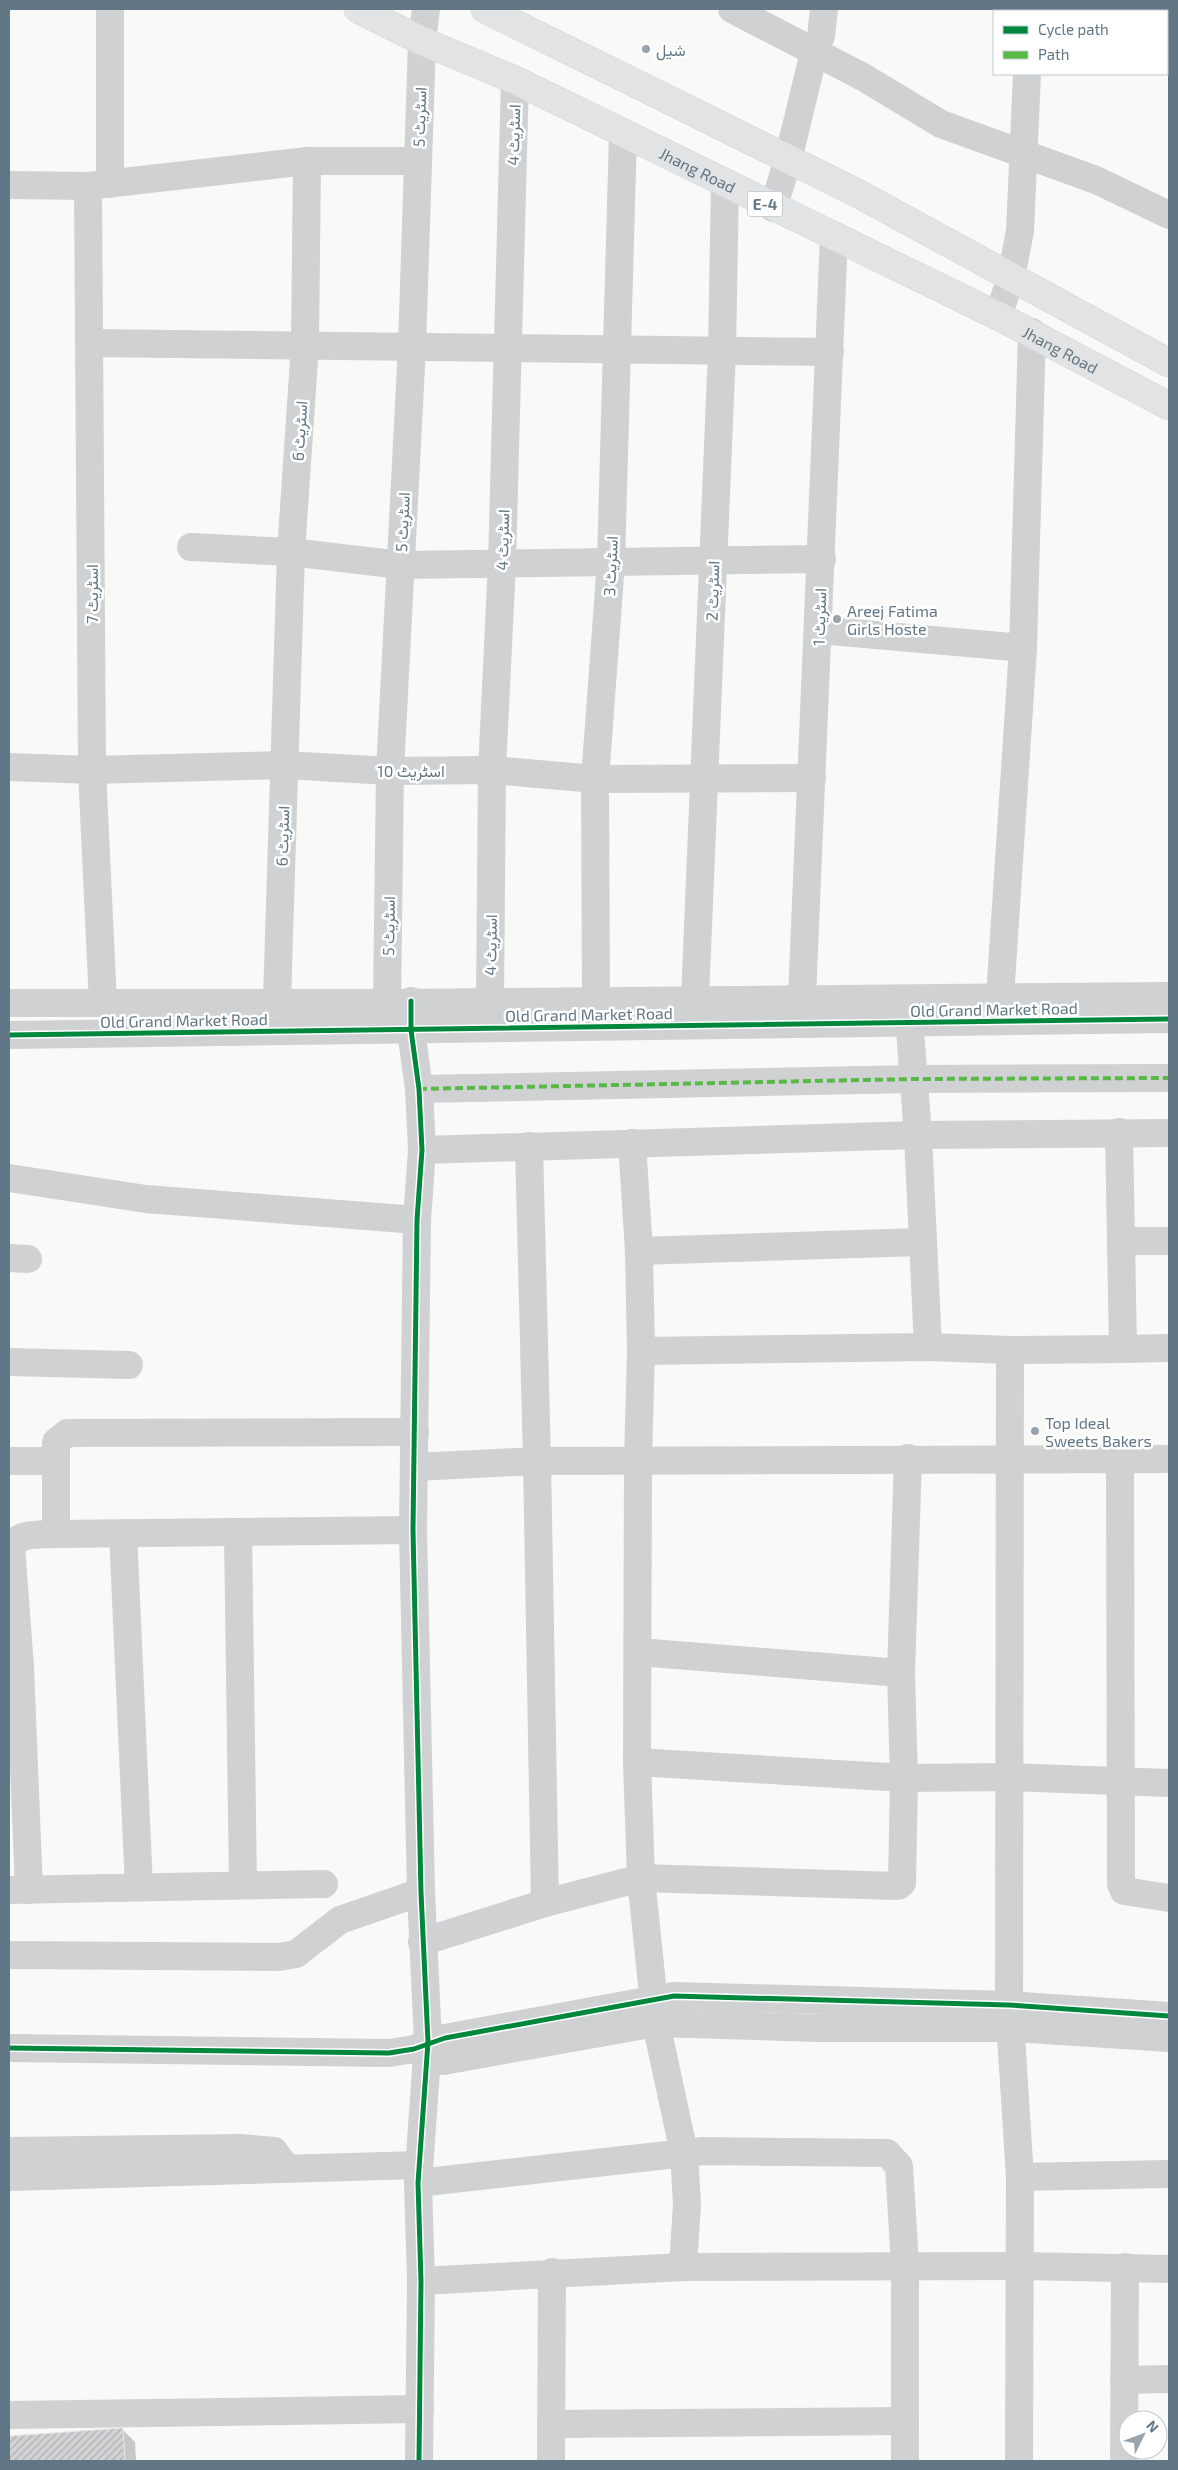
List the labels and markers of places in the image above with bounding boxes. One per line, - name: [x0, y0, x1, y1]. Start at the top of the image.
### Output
- place label: شیل: [656, 40, 686, 61]
- marker: شیل: [640, 43, 652, 55]
- place label: Areej Fatima Girls Hoste: [847, 601, 938, 638]
- marker: Areej Fatima Girls Hoste: [831, 613, 843, 625]
- place label: Top Ideal Sweets Bakers: [1045, 1413, 1152, 1450]
- marker: Top Ideal Sweets Bakers: [1029, 1425, 1041, 1437]

